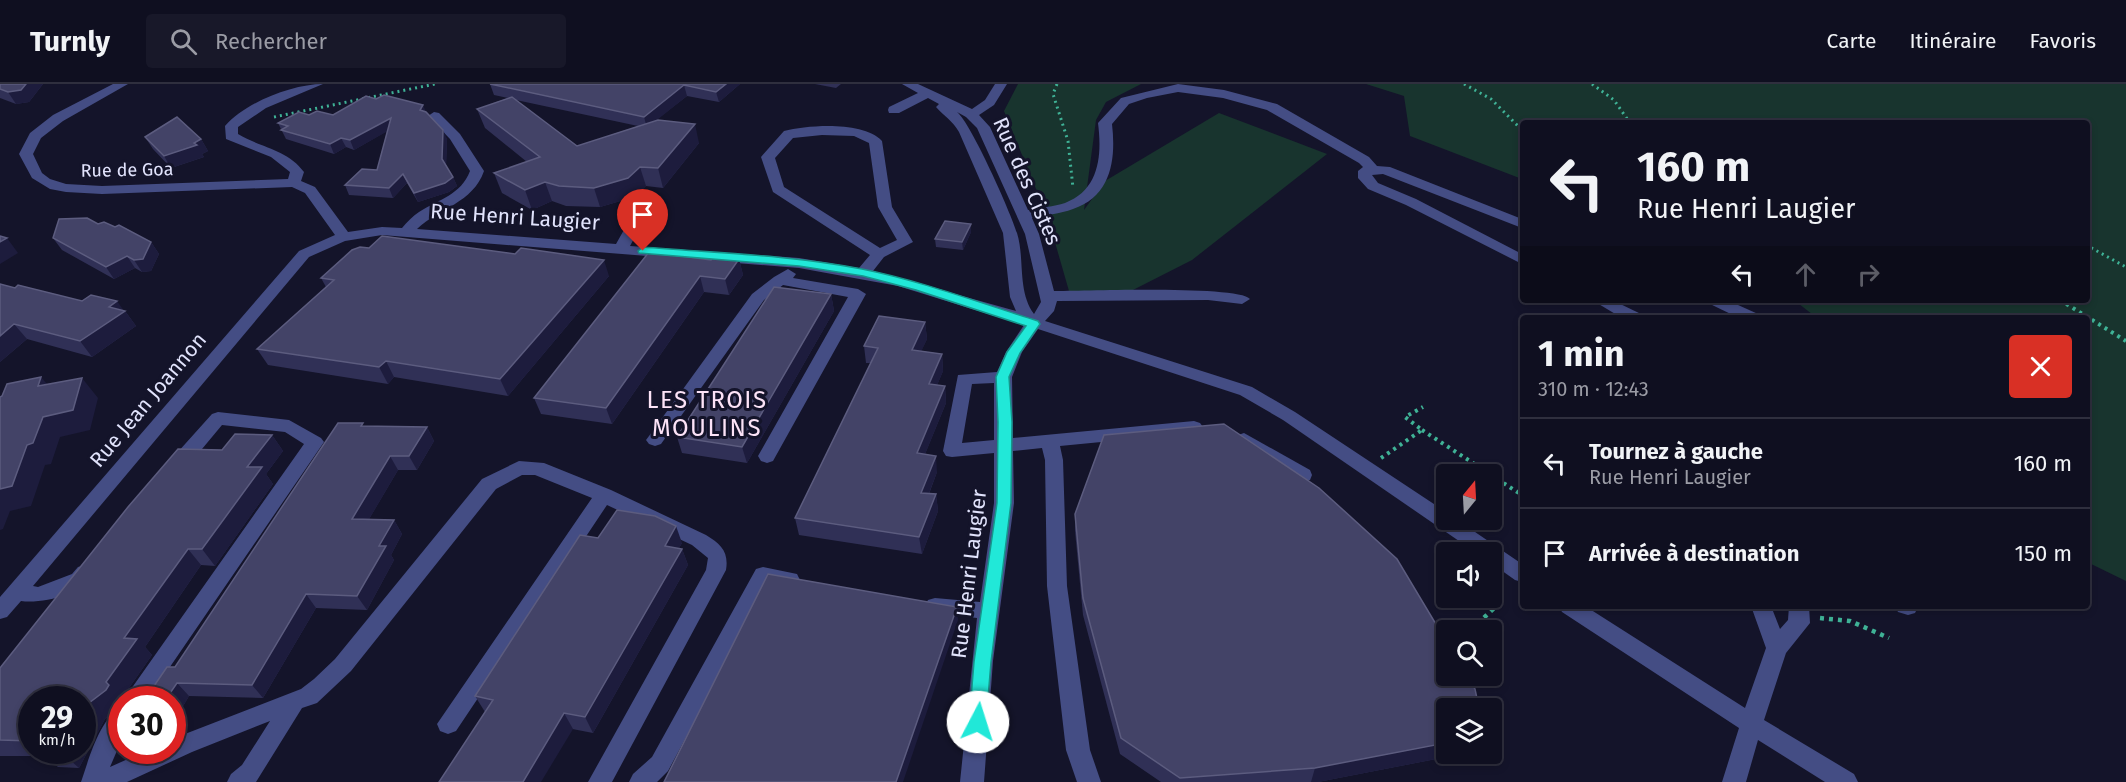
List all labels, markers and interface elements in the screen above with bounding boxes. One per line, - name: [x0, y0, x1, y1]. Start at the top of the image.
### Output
- search box: [146, 14, 566, 68]
- text: Turnly: [30, 25, 110, 58]
- icon: search: [167, 25, 200, 58]
- text: Rechercher: [215, 28, 327, 55]
- text: Carte: [1827, 28, 1876, 54]
- text: Itinéraire: [1909, 28, 1996, 54]
- text: Favoris: [2029, 28, 2096, 54]
- street label: Rue des Cistes: [987, 113, 1067, 249]
- text: 160 m: [1637, 142, 1750, 192]
- icon: left: [1538, 144, 1616, 222]
- street label: Rue de Goa: [80, 158, 174, 182]
- pin: [617, 189, 668, 251]
- text: Rue Henri Laugier: [1637, 193, 1855, 225]
- street label: Rue Henri Laugier: [429, 198, 601, 236]
- icon: arrive: [626, 198, 659, 231]
- icon: left: [1726, 258, 1759, 291]
- icon: ahead: [1789, 258, 1822, 291]
- icon: right: [1852, 258, 1885, 291]
- street label: Rue Jean Joannon: [84, 327, 212, 473]
- text: 1 min: [1538, 332, 1625, 376]
- button: close: [2009, 335, 2072, 398]
- text: 310 m · 12:43: [1538, 377, 1649, 401]
- district label: LES TROIS MOULINS: [647, 386, 767, 442]
- text: Tournez à gauche: [1589, 438, 1763, 465]
- icon: left: [1538, 447, 1571, 480]
- text: 160 m: [2014, 450, 2072, 477]
- north arrow: [1436, 464, 1502, 530]
- map controls: [1436, 464, 1502, 764]
- text: Rue Henri Laugier: [1589, 465, 1751, 489]
- street label: Rue Henri Laugier: [946, 488, 992, 660]
- icon: arrive: [1538, 537, 1571, 570]
- text: Arrivée à destination: [1589, 540, 1799, 567]
- text: 150 m: [2014, 540, 2072, 567]
- button: sound: [1436, 542, 1502, 608]
- button: search: [1436, 620, 1502, 686]
- speed limit sign: 30: [108, 686, 186, 764]
- position arrow: [946, 690, 1010, 754]
- button: layers: [1436, 698, 1502, 764]
- text: 29: [41, 700, 73, 736]
- text: km/h: [38, 731, 76, 749]

